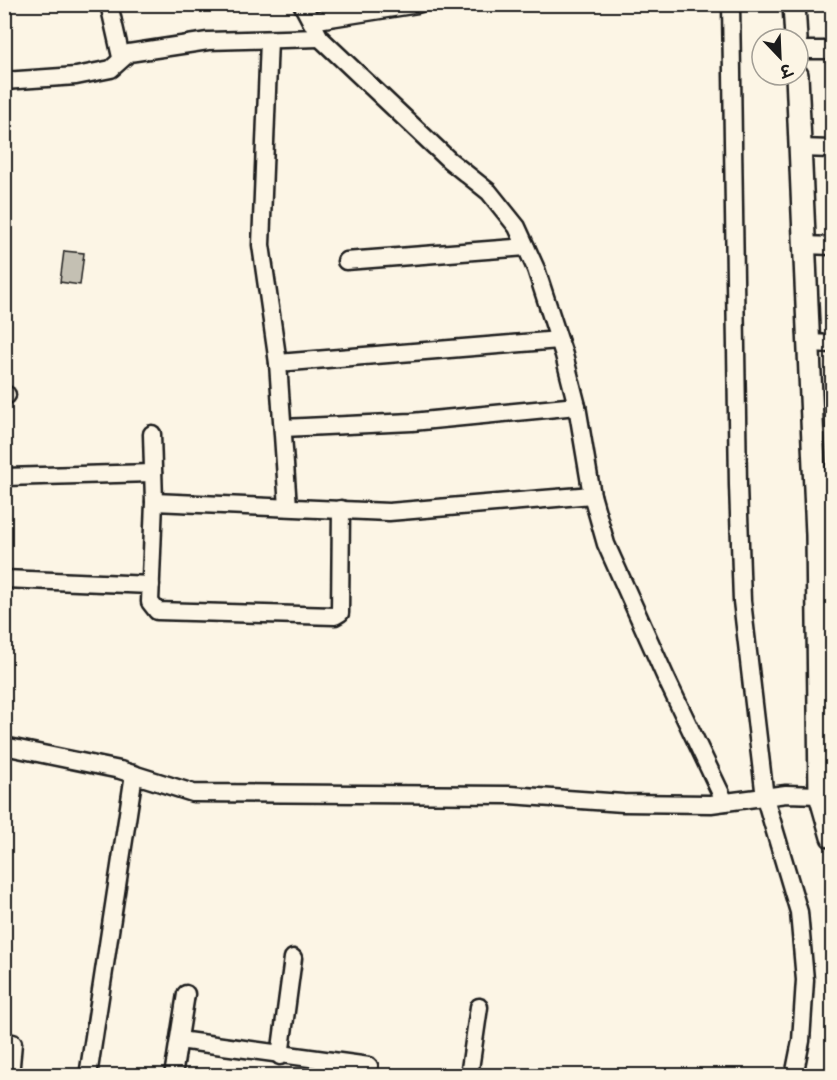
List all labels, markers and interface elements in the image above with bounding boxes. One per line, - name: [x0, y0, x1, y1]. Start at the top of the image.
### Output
- north arrow: [750, 27, 810, 87]
- text: उ: [775, 57, 796, 82]

